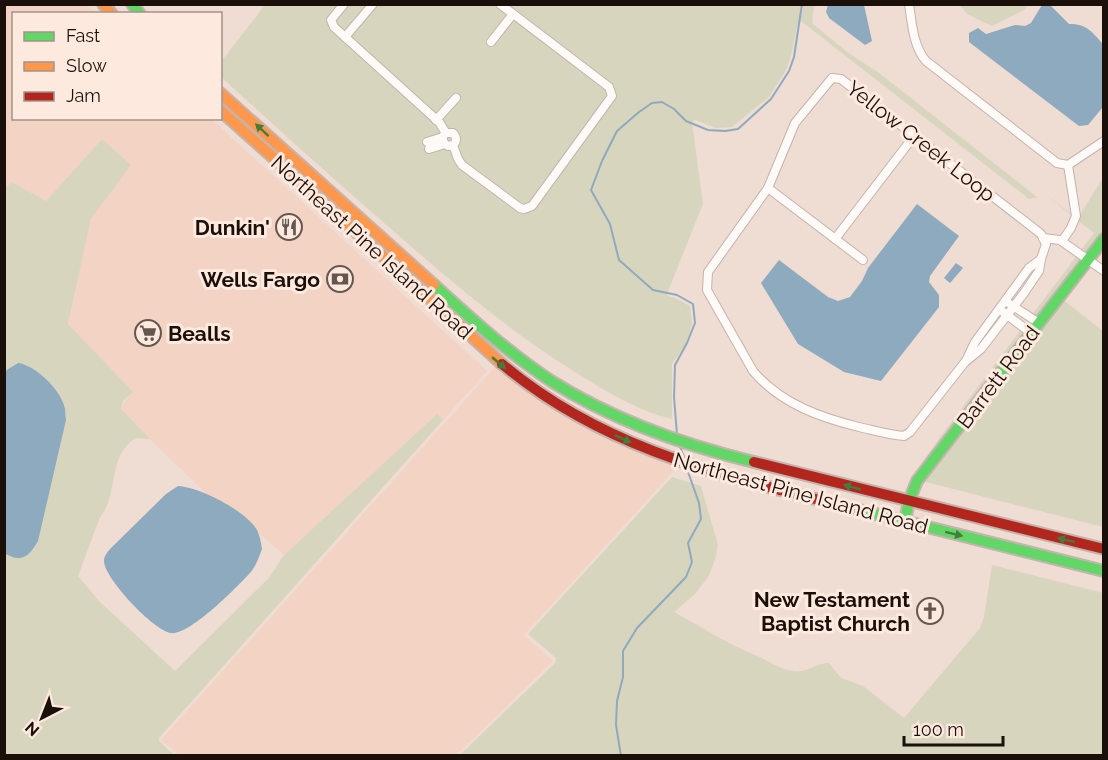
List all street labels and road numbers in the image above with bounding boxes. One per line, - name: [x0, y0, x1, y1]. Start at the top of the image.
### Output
- street label: Yellow Creek Loop: [842, 75, 1000, 207]
- street label: Northeast Pine Island Road: [266, 150, 478, 344]
- street label: Barrett Road: [951, 321, 1045, 433]
- street label: Northeast Pine Island Road: [671, 447, 931, 539]

